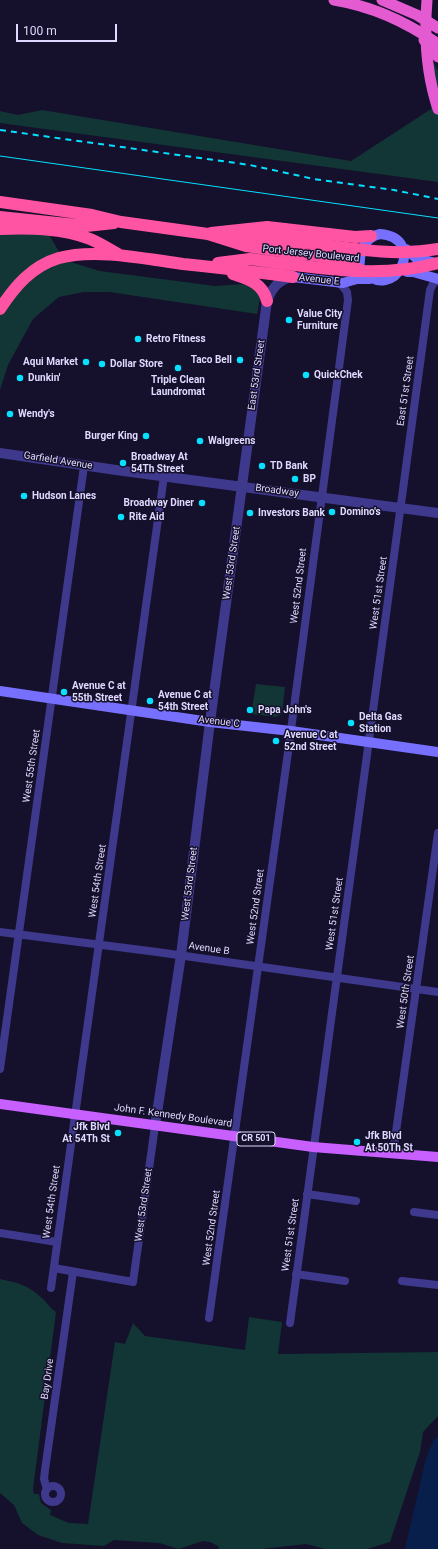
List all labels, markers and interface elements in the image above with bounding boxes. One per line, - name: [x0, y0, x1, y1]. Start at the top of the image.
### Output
- scale bar: [18, 16, 119, 42]
- text: 100 m: [23, 24, 57, 38]
- street label: Port Jersey Boulevard: [262, 243, 360, 265]
- street label: Avenue E: [298, 272, 340, 288]
- place label: Value City Furniture: [297, 308, 342, 332]
- marker: Value City Furniture: [284, 315, 294, 325]
- place label: Retro Fitness: [146, 333, 206, 345]
- marker: Retro Fitness: [133, 334, 143, 344]
- street label: East 53rd Street: [246, 339, 268, 411]
- place label: Taco Bell: [191, 354, 232, 366]
- marker: Taco Bell: [235, 355, 245, 365]
- street label: East 51st Street: [395, 355, 417, 427]
- place label: Aqui Market: [23, 356, 78, 368]
- marker: Aqui Market: [81, 357, 91, 367]
- place label: Dollar Store: [110, 358, 163, 370]
- marker: Dollar Store: [97, 359, 107, 369]
- marker: Triple Clean Laundromat: [173, 363, 183, 373]
- place label: QuickChek: [314, 369, 363, 381]
- marker: QuickChek: [301, 370, 311, 380]
- place label: Dunkin': [28, 372, 60, 384]
- marker: Dunkin': [15, 373, 25, 383]
- place label: Triple Clean Laundromat: [151, 374, 205, 398]
- place label: Wendy's: [18, 408, 55, 420]
- marker: Wendy's: [5, 409, 15, 419]
- place label: Burger King: [85, 430, 138, 442]
- marker: Burger King: [141, 431, 151, 441]
- place label: Walgreens: [208, 435, 255, 447]
- marker: Walgreens: [195, 436, 205, 446]
- street label: Garfield Avenue: [23, 450, 93, 472]
- place label: Broadway At 54Th Street: [131, 451, 188, 474]
- marker: Broadway At 54Th Street: [118, 458, 128, 468]
- place label: TD Bank: [270, 460, 308, 472]
- marker: TD Bank: [257, 461, 267, 471]
- place label: BP: [303, 473, 316, 485]
- marker: BP: [290, 474, 300, 484]
- street label: Broadway: [254, 482, 300, 500]
- place label: Hudson Lanes: [32, 490, 96, 502]
- marker: Hudson Lanes: [19, 491, 29, 501]
- place label: Broadway Diner: [124, 497, 194, 509]
- marker: Broadway Diner: [197, 498, 207, 508]
- place label: Domino's: [340, 506, 381, 518]
- place label: Investors Bank: [258, 507, 325, 519]
- marker: Domino's: [327, 507, 337, 517]
- marker: Investors Bank: [245, 508, 255, 518]
- place label: Rite Aid: [129, 511, 164, 523]
- marker: Rite Aid: [116, 512, 126, 522]
- street label: West 53rd Street: [221, 526, 243, 600]
- street label: West 52nd Street: [288, 547, 310, 625]
- street label: West 51st Street: [368, 556, 390, 630]
- place label: Avenue C at 55th Street: [72, 680, 126, 704]
- marker: Avenue C at 55th Street: [59, 687, 69, 697]
- place label: Avenue C at 54th Street: [158, 689, 212, 712]
- marker: Avenue C at 54th Street: [145, 696, 155, 706]
- place label: Papa John's: [258, 704, 312, 716]
- marker: Papa John's: [245, 705, 255, 715]
- place label: Delta Gas Station: [359, 711, 402, 734]
- street label: Avenue C: [198, 714, 240, 730]
- marker: Delta Gas Station: [346, 718, 356, 728]
- street label: West 55th Street: [21, 729, 43, 803]
- place label: Avenue C at 52nd Street: [284, 729, 338, 752]
- marker: Avenue C at 52nd Street: [271, 736, 281, 746]
- street label: West 54th Street: [87, 844, 109, 918]
- street label: West 53rd Street: [180, 847, 200, 921]
- street label: West 52nd Street: [245, 868, 267, 946]
- street label: West 51st Street: [324, 877, 346, 951]
- street label: Avenue B: [188, 940, 230, 958]
- street label: West 50th Street: [395, 955, 417, 1029]
- street label: John F. Kennedy Boulevard: [113, 1102, 233, 1130]
- place label: Jfk Blvd At 54Th St: [62, 1121, 110, 1144]
- marker: Jfk Blvd At 54Th St: [113, 1128, 123, 1138]
- place label: Jfk Blvd At 50Th St: [365, 1130, 413, 1154]
- road number: CR 501: [237, 1132, 275, 1146]
- marker: Jfk Blvd At 50Th St: [352, 1137, 362, 1147]
- street label: West 54th Street: [41, 1165, 63, 1239]
- street label: West 53rd Street: [133, 1168, 155, 1242]
- street label: West 52nd Street: [201, 1189, 223, 1267]
- street label: West 51st Street: [280, 1198, 302, 1272]
- street label: Bay Drive: [39, 1358, 57, 1400]

